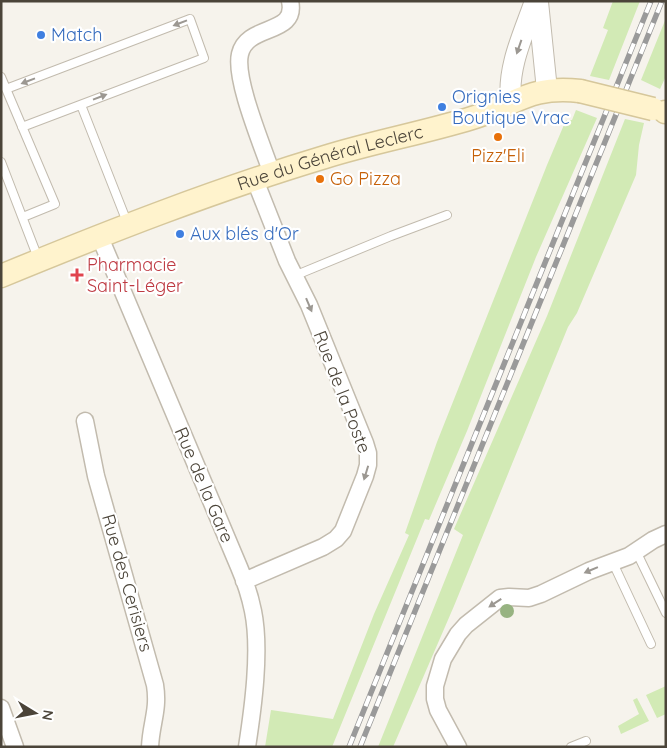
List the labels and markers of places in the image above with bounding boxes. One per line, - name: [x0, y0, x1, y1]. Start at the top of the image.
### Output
- place label: Match: [51, 23, 102, 46]
- marker: Match: [35, 29, 47, 41]
- place label: Orignies Boutique Vrac: [452, 85, 570, 129]
- marker: Orignies Boutique Vrac: [436, 101, 448, 113]
- marker: Pizz'Eli: [492, 131, 504, 143]
- place label: Pizz'Eli: [471, 144, 525, 167]
- place label: Go Pizza: [330, 167, 401, 190]
- marker: Go Pizza: [314, 173, 326, 185]
- place label: Aux blés d'Or: [190, 222, 299, 245]
- marker: Aux blés d'Or: [174, 228, 186, 240]
- place label: Pharmacie Saint-Léger: [87, 253, 183, 297]
- marker: Pharmacie Saint-Léger: [71, 269, 83, 281]

